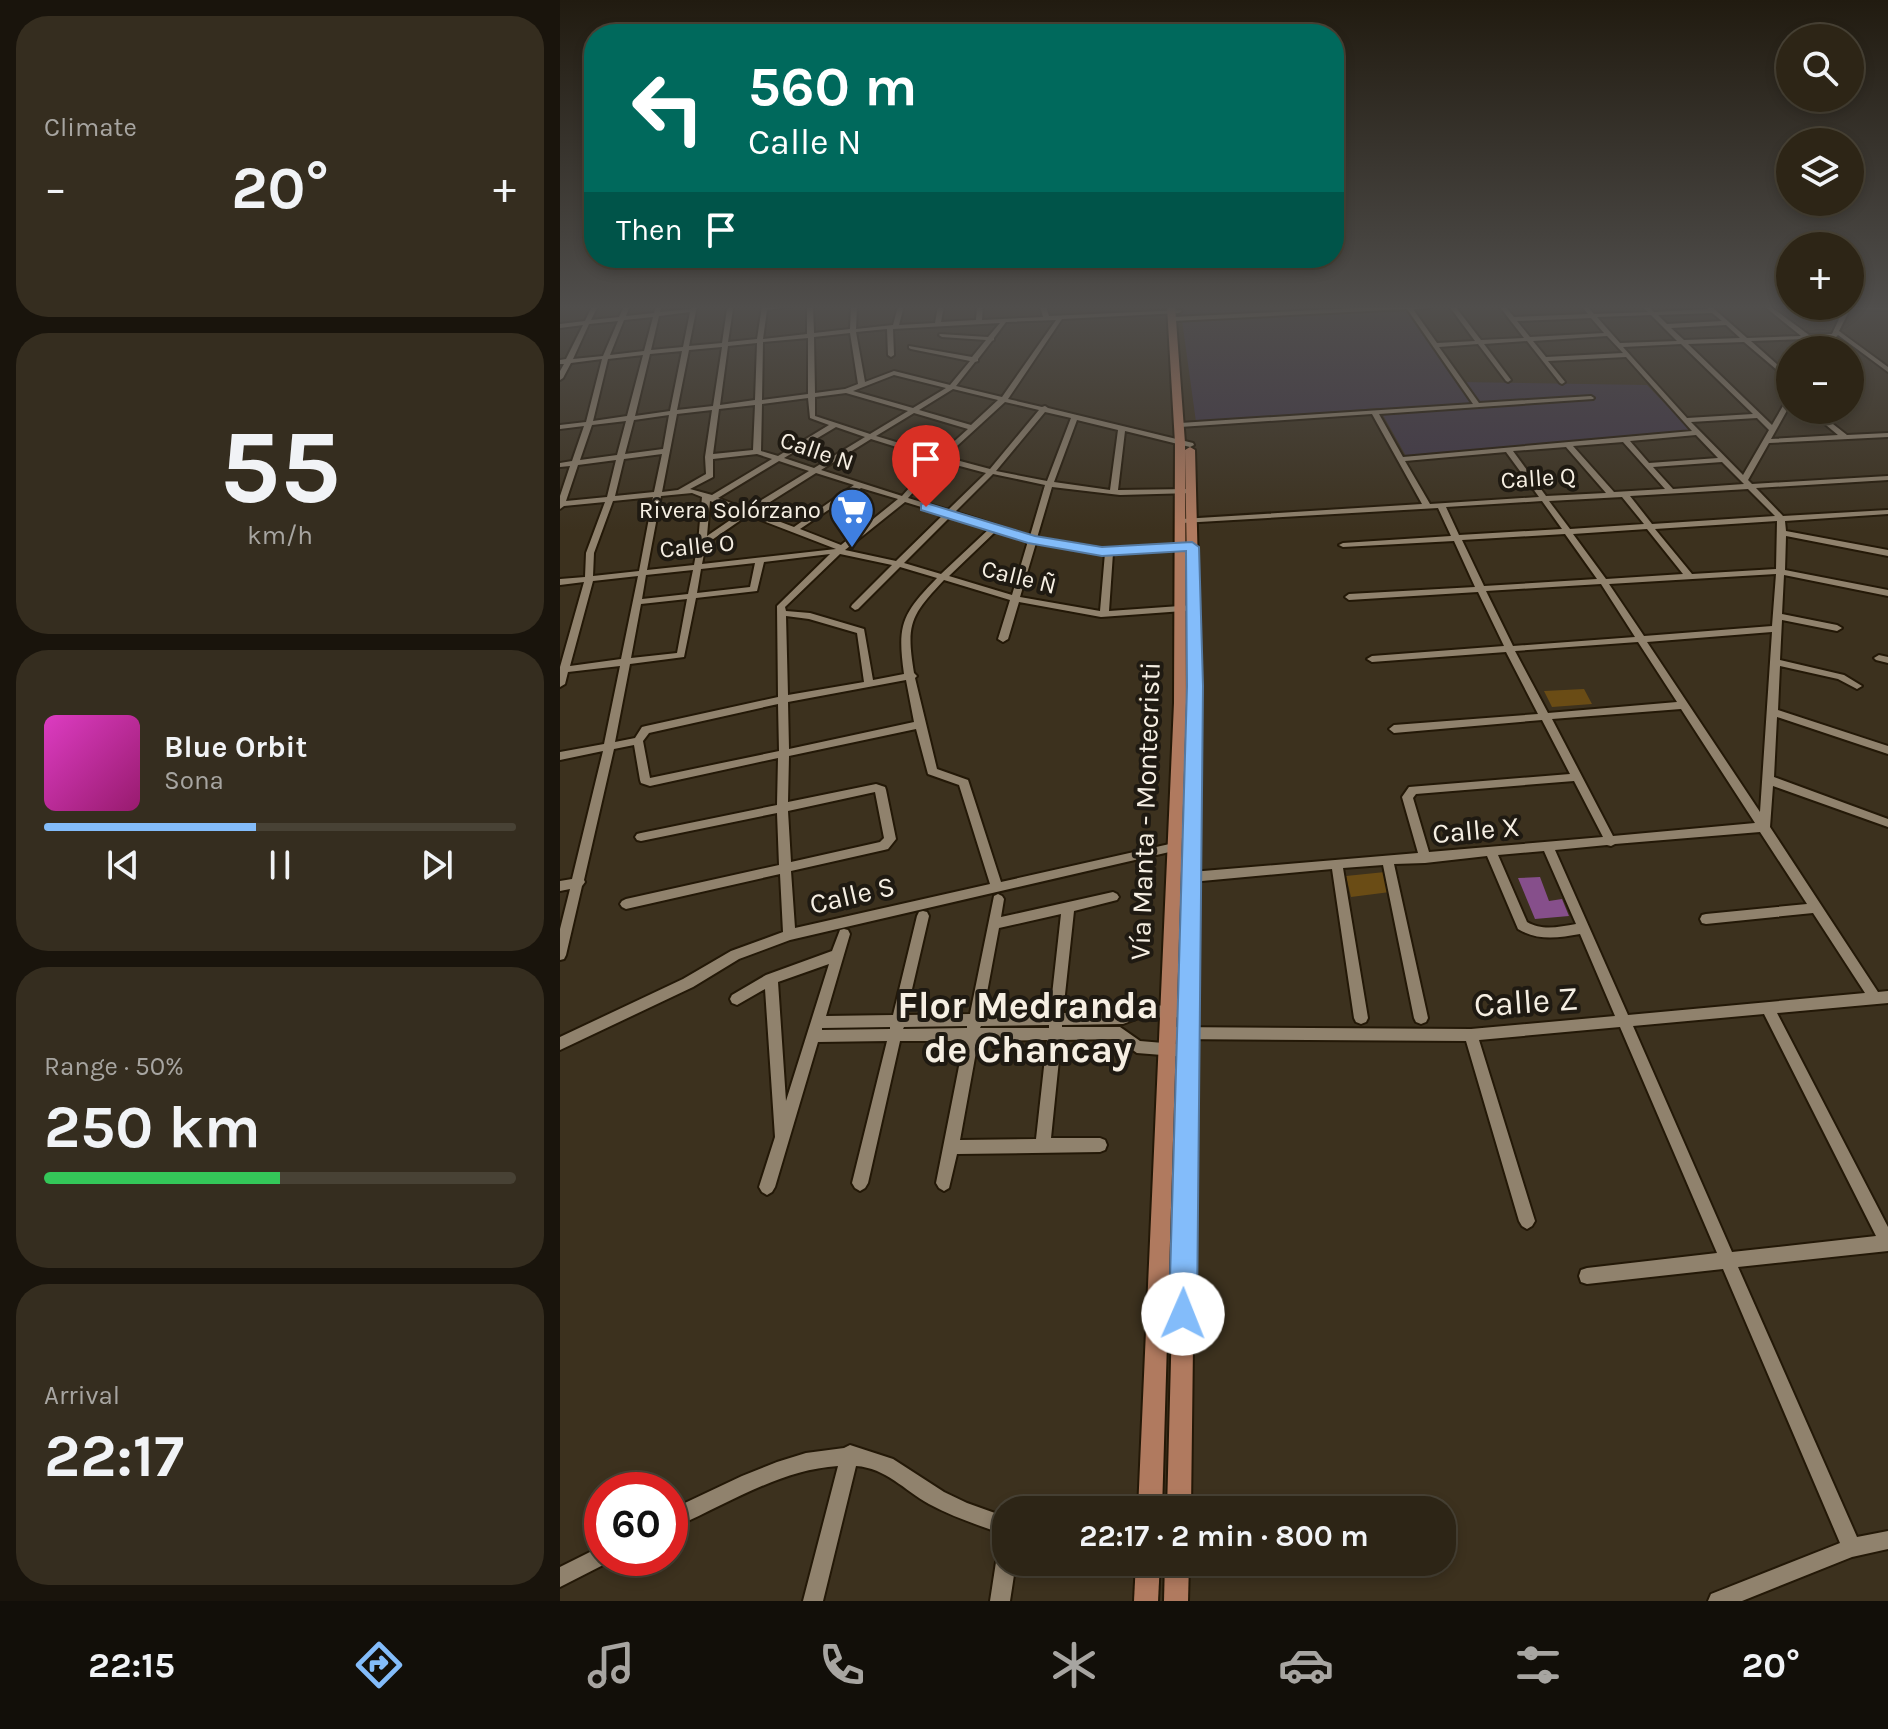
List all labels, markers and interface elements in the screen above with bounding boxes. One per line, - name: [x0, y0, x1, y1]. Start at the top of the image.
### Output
- map controls: [1776, 24, 1864, 424]
- button: search: [1776, 24, 1864, 112]
- text: 560 m: [748, 54, 917, 119]
- icon: left: [616, 56, 720, 160]
- text: Climate: [44, 112, 137, 143]
- text: Calle N: [748, 121, 862, 163]
- button: layers: [1776, 128, 1864, 216]
- text: 20°: [231, 153, 329, 223]
- text: −: [44, 163, 67, 214]
- text: +: [493, 163, 516, 214]
- icon: arrive: [699, 208, 743, 252]
- text: Then: [616, 212, 683, 248]
- button: +: [1776, 232, 1864, 320]
- button: −: [1776, 336, 1864, 424]
- text: 55: [219, 407, 341, 528]
- street label: Calle N: [777, 425, 857, 477]
- pin: [892, 425, 960, 507]
- icon: arrive: [904, 437, 948, 481]
- street label: Calle Q: [1500, 461, 1576, 495]
- supermarket icon: Rivera Solórzano: [828, 486, 876, 549]
- place label: Rivera Solórzano: [639, 496, 821, 524]
- text: km/h: [247, 520, 313, 551]
- street label: Calle O: [658, 528, 736, 564]
- street label: Calle Ñ: [979, 554, 1059, 600]
- street label: Vía Manta - Montecristi: [1123, 661, 1167, 961]
- text: Blue Orbit: [164, 729, 307, 765]
- text: Sona: [164, 765, 224, 796]
- street label: Calle X: [1431, 810, 1521, 850]
- icon: previous: [101, 843, 145, 887]
- icon: pause: [258, 843, 302, 887]
- icon: next: [415, 843, 459, 887]
- street label: Calle S: [806, 869, 898, 921]
- street label: Calle Z: [1473, 978, 1579, 1026]
- district label: Flor Medranda de Chancay: [897, 983, 1159, 1072]
- text: Range · 50%: [44, 1051, 184, 1082]
- text: 250 km: [44, 1092, 261, 1162]
- position arrow: [1141, 1272, 1225, 1356]
- text: Arrival: [44, 1380, 120, 1411]
- text: 22:17: [44, 1421, 184, 1491]
- speed limit sign: 60: [584, 1472, 688, 1576]
- text: 22:17 · 2 min · 800 m: [1079, 1518, 1369, 1554]
- icon: directions: [351, 1637, 407, 1693]
- icon: music: [583, 1637, 639, 1693]
- icon: phone: [814, 1637, 870, 1693]
- icon: climate: [1046, 1637, 1102, 1693]
- icon: car: [1278, 1637, 1334, 1693]
- icon: filters: [1510, 1637, 1566, 1693]
- text: 22:15: [88, 1644, 175, 1686]
- text: 20°: [1742, 1644, 1800, 1686]

